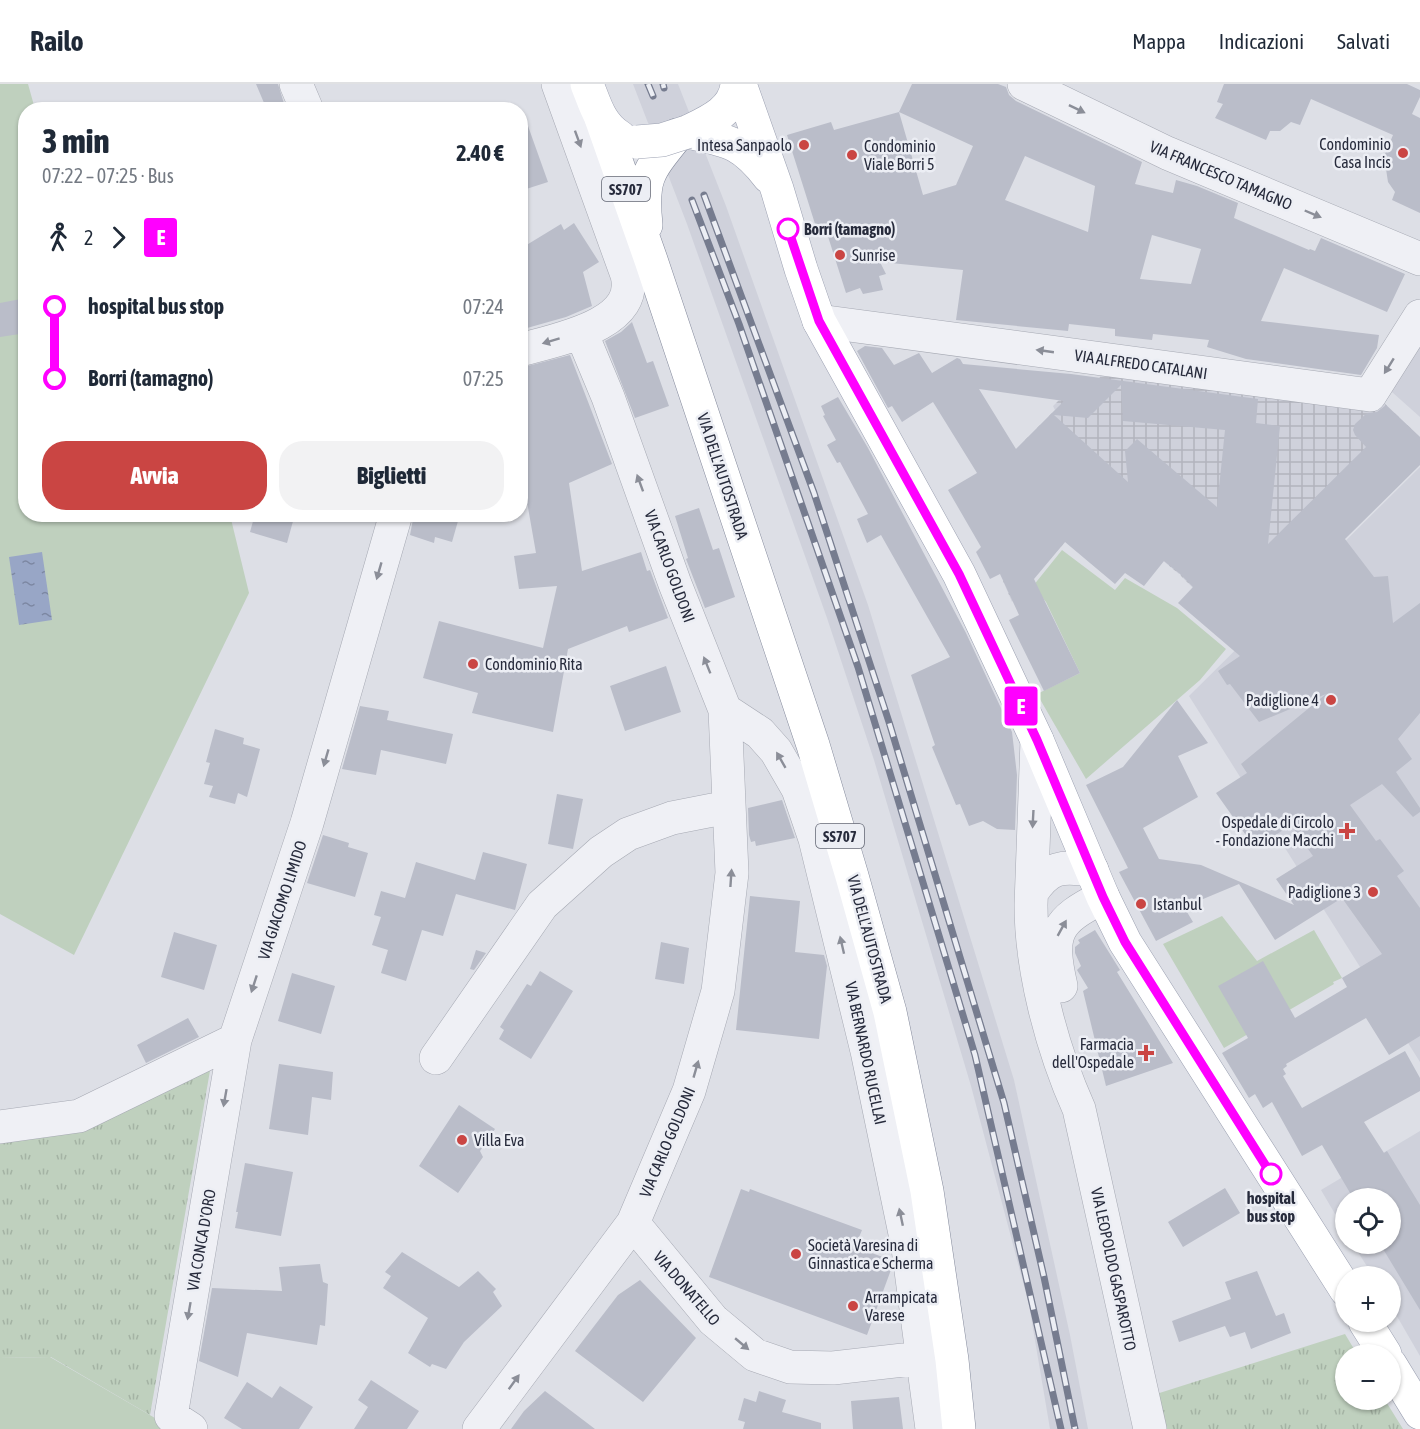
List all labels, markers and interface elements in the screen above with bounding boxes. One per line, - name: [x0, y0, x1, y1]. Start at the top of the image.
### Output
- text: Railo: [30, 25, 84, 57]
- text: Mappa: [1132, 29, 1186, 53]
- text: Indicazioni: [1219, 29, 1304, 53]
- text: Salvati: [1337, 29, 1390, 53]
- one-way arrow: [1069, 105, 1086, 114]
- text: 3 min: [42, 122, 109, 160]
- one-way arrow: [574, 130, 583, 148]
- place label: Condominio Casa Incis: [1319, 135, 1391, 171]
- place label: Intesa Sanpaolo: [697, 136, 792, 155]
- place label: Condominio Viale Borri 5: [864, 137, 936, 173]
- street label: VIA FRANCESCO TAMAGNO: [1147, 137, 1295, 213]
- marker: Intesa Sanpaolo: [797, 138, 811, 152]
- text: 2.40 €: [456, 140, 504, 166]
- marker: Condominio Casa Incis: [1396, 146, 1410, 160]
- marker: Condominio Viale Borri 5: [845, 148, 859, 162]
- text: 07:22 – 07:25 · Bus: [42, 164, 174, 187]
- road number: SS707: [602, 177, 650, 201]
- one-way arrow: [1304, 210, 1322, 219]
- marker: Borri (tamagno): [777, 218, 799, 240]
- place label: Borri (tamagno): [804, 220, 895, 238]
- icon: walk: [42, 221, 75, 254]
- icon: forward: [102, 221, 135, 254]
- text: E: [156, 225, 165, 249]
- text: 2: [84, 226, 93, 249]
- place label: Sunrise: [852, 246, 896, 264]
- marker: Sunrise: [833, 248, 847, 262]
- text: hospital bus stop: [88, 293, 224, 319]
- text: 07:24: [463, 295, 504, 318]
- one-way arrow: [542, 337, 560, 346]
- one-way arrow: [1035, 346, 1054, 355]
- street label: VIA ALFREDO CATALANI: [1073, 346, 1209, 382]
- one-way arrow: [1384, 358, 1395, 374]
- text: Borri (tamagno): [88, 365, 214, 391]
- text: 07:25: [463, 367, 504, 390]
- street label: VIA DELL'AUTOSTRADA: [694, 411, 752, 542]
- button: Avvia: [42, 441, 267, 510]
- button: Biglietti: [279, 441, 504, 510]
- one-way arrow: [634, 474, 644, 492]
- street label: VIA CARLO GOLDONI: [641, 507, 699, 625]
- one-way arrow: [374, 562, 384, 580]
- place label: Condominio Rita: [485, 655, 583, 673]
- one-way arrow: [702, 656, 712, 674]
- marker: Condominio Rita: [466, 657, 480, 671]
- line badge: E: [1002, 686, 1040, 726]
- place label: Padiglione 4: [1246, 691, 1319, 710]
- marker: Padiglione 4: [1324, 693, 1338, 707]
- text: E: [1017, 694, 1025, 718]
- one-way arrow: [321, 749, 330, 767]
- one-way arrow: [776, 752, 787, 768]
- one-way arrow: [1029, 809, 1038, 828]
- place label: Ospedale di Circolo - Fondazione Macchi: [1216, 813, 1334, 849]
- marker: Ospedale di Circolo - Fondazione Macchi: [1338, 822, 1356, 840]
- road number: SS707: [816, 824, 864, 848]
- street label: VIA GIACOMO LIMIDO: [254, 838, 310, 962]
- one-way arrow: [726, 868, 735, 887]
- street label: VIA DELL'AUTOSTRADA: [844, 873, 896, 1005]
- place label: Padiglione 3: [1288, 883, 1361, 902]
- marker: Padiglione 3: [1366, 885, 1380, 899]
- place label: Istanbul: [1153, 895, 1203, 913]
- marker: Istanbul: [1134, 897, 1148, 911]
- one-way arrow: [1057, 919, 1067, 936]
- one-way arrow: [836, 936, 846, 954]
- one-way arrow: [249, 975, 258, 993]
- street label: VIA BERNARDO RUCELLAI: [842, 980, 890, 1126]
- place label: Farmacia dell'Ospedale: [1052, 1035, 1134, 1072]
- marker: Farmacia dell'Ospedale: [1139, 1046, 1153, 1060]
- one-way arrow: [692, 1060, 701, 1078]
- street label: VIA CARLO GOLDONI: [636, 1084, 698, 1200]
- one-way arrow: [221, 1089, 230, 1108]
- place label: Villa Eva: [474, 1131, 524, 1149]
- marker: Villa Eva: [455, 1133, 469, 1147]
- marker: hospital bus stop: [1260, 1163, 1282, 1185]
- street label: VIA LEOPOLDO GASPAROTTO: [1088, 1186, 1140, 1352]
- street label: VIA CONCA D'ORO: [183, 1188, 219, 1292]
- map controls: [1335, 1188, 1401, 1410]
- button: locate: [1335, 1188, 1401, 1254]
- place label: hospital bus stop: [1247, 1189, 1296, 1225]
- one-way arrow: [896, 1208, 905, 1227]
- place label: Società Varesina di Ginnastica e Scherma: [808, 1236, 933, 1272]
- street label: VIA DONATELLO: [650, 1247, 724, 1329]
- marker: Società Varesina di Ginnastica e Scherma: [789, 1247, 803, 1261]
- button: +: [1335, 1266, 1401, 1332]
- place label: Arrampicata Varese: [865, 1288, 938, 1324]
- marker: Arrampicata Varese: [846, 1299, 860, 1313]
- one-way arrow: [184, 1302, 193, 1321]
- one-way arrow: [734, 1337, 749, 1350]
- button: −: [1335, 1344, 1401, 1410]
- one-way arrow: [508, 1374, 520, 1390]

